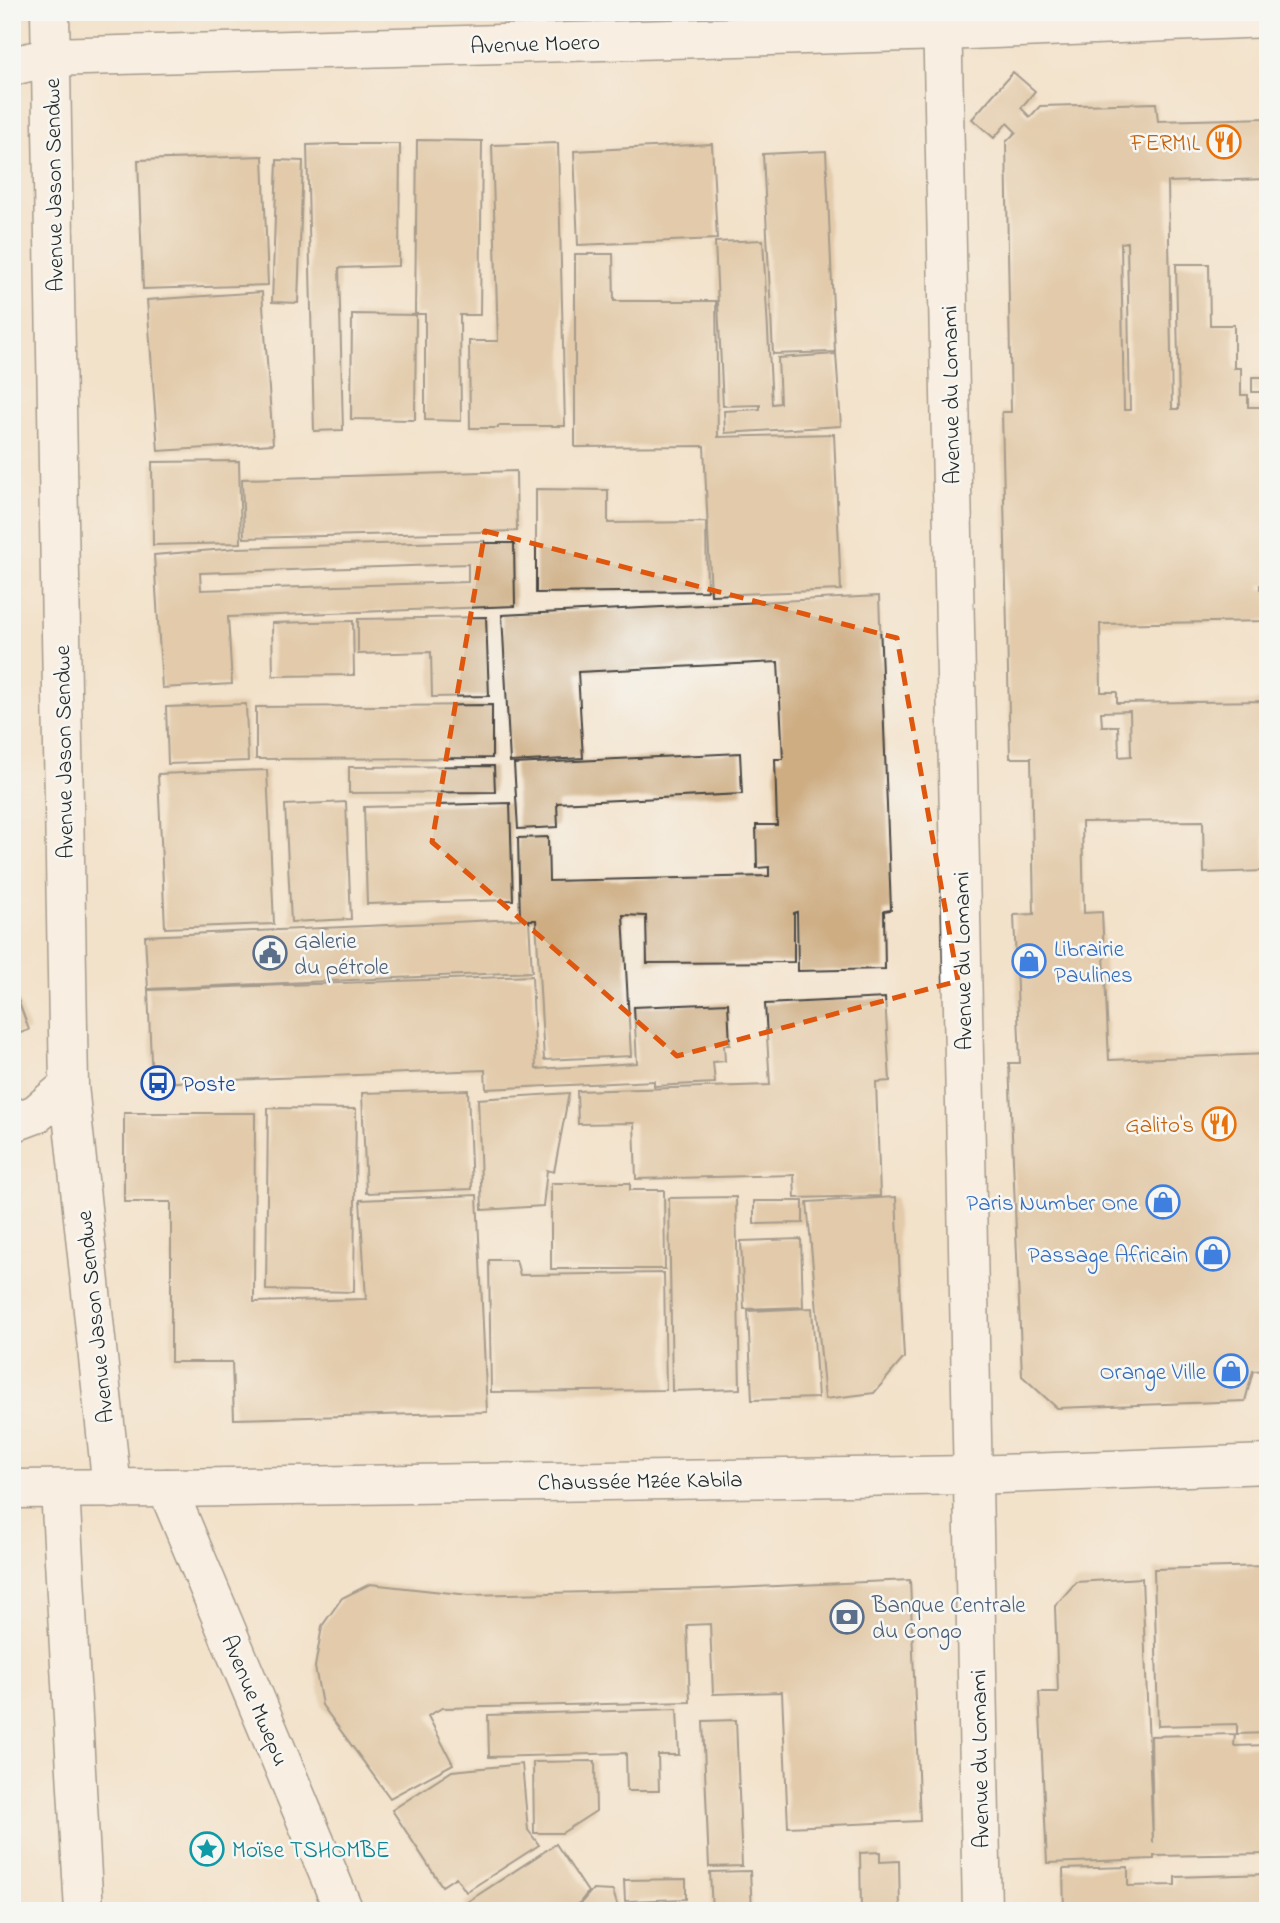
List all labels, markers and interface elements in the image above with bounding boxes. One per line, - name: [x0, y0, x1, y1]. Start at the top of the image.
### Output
- street label: Avenue Moero: [470, 27, 601, 64]
- street label: Avenue Jason Sendwe: [37, 77, 74, 292]
- restaurant icon: FERMIL: [1205, 123, 1243, 161]
- place label: FERMIL: [1130, 128, 1200, 161]
- street label: Avenue du Lomami: [934, 305, 971, 485]
- street label: Avenue Jason Sendwe: [47, 644, 84, 859]
- street label: Avenue du Lomami: [946, 871, 983, 1051]
- place label: Galerie du pétrole: [294, 926, 390, 985]
- public building icon: Galerie du pétrole: [251, 934, 289, 972]
- place label: Librairie Paulines: [1054, 934, 1133, 993]
- shop icon: Librairie Paulines: [1010, 942, 1048, 980]
- bus stop icon: Poste: [139, 1064, 177, 1102]
- place label: Poste: [182, 1069, 236, 1102]
- restaurant icon: Galito's: [1200, 1105, 1238, 1143]
- place label: Galito's: [1125, 1110, 1194, 1143]
- shop icon: Paris Number One: [1144, 1183, 1182, 1221]
- place label: Paris Number One: [966, 1188, 1139, 1221]
- street label: Avenue Jason Sendwe: [69, 1208, 124, 1425]
- shop icon: Passage Africain: [1194, 1235, 1232, 1273]
- place label: Passage Africain: [1028, 1240, 1188, 1274]
- shop icon: Orange Ville: [1212, 1352, 1250, 1390]
- place label: Orange Ville: [1099, 1357, 1207, 1391]
- street label: Chaussée Mzée Kabila: [537, 1464, 743, 1501]
- place label: Banque Centrale du Congo: [871, 1590, 1026, 1650]
- bank icon: Banque Centrale du Congo: [828, 1598, 866, 1636]
- street label: Avenue Mwepu: [211, 1630, 296, 1772]
- street label: Avenue du Lomami: [963, 1669, 1000, 1849]
- place icon: Moïse TSHOMBE: [188, 1830, 226, 1868]
- place label: Moïse TSHOMBE: [232, 1835, 390, 1868]

